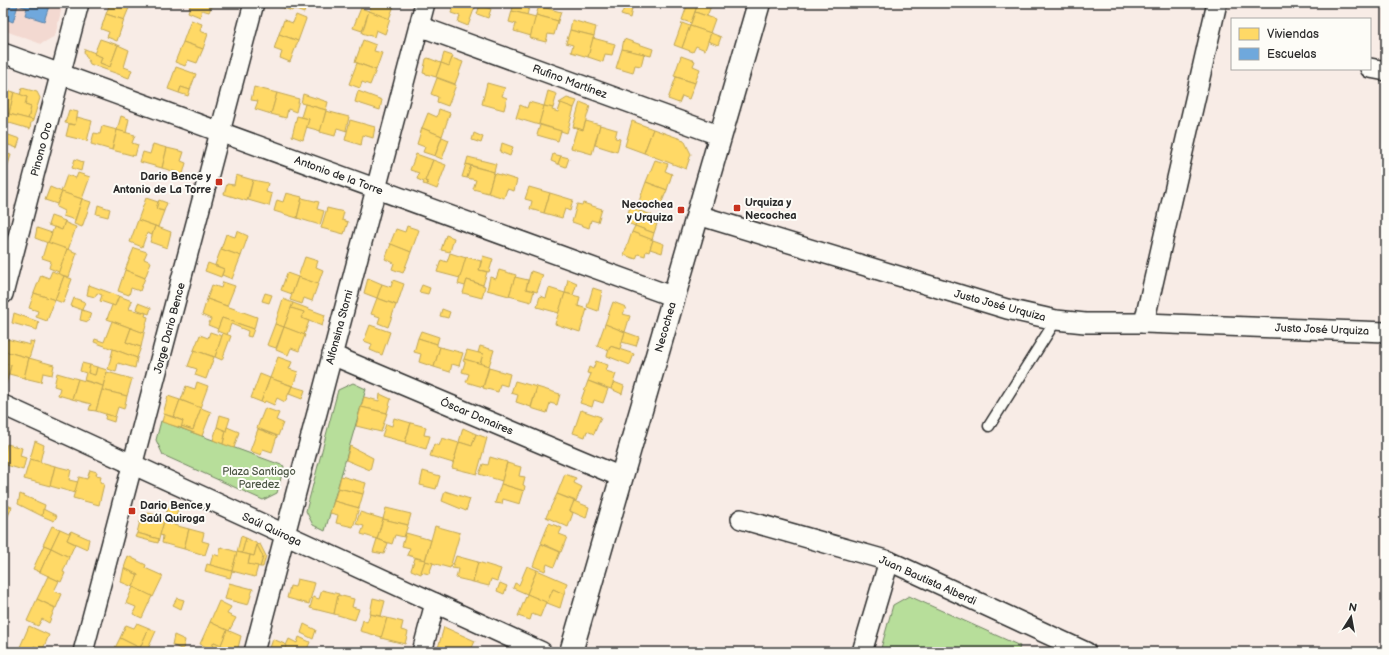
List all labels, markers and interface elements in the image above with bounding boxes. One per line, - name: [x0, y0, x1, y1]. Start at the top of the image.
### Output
- legend: [1231, 18, 1371, 70]
- text: Viviendas: [1267, 27, 1319, 42]
- text: Escuelas: [1267, 47, 1316, 62]
- street label: Rufino Martínez: [531, 62, 610, 101]
- street label: Pinono Oro: [28, 121, 55, 178]
- street label: Antonio de la Torre: [293, 153, 385, 198]
- place label: Dario Bence y Antonio de La Torre: [112, 170, 211, 196]
- marker: Dario Bence y Antonio de La Torre: [214, 177, 224, 187]
- place label: Urquiza y Necochea: [745, 196, 797, 222]
- place label: Necochea y Urquiza: [621, 198, 673, 224]
- marker: Urquiza y Necochea: [732, 203, 742, 213]
- marker: Necochea y Urquiza: [676, 205, 686, 215]
- street label: Jorge Dario Bence: [151, 281, 188, 375]
- street label: Justo José Urquiza: [953, 287, 1047, 324]
- street label: Alfonsina Storni: [323, 288, 356, 366]
- street label: Necochea: [652, 301, 679, 354]
- street label: Justo José Urquiza: [1275, 321, 1369, 338]
- street label: Óscar Donaires: [438, 394, 516, 438]
- park label: Plaza Santiago Paredez: [222, 465, 296, 491]
- place label: Dario Bence y Saúl Quiroga: [140, 499, 211, 525]
- marker: Dario Bence y Saúl Quiroga: [127, 506, 137, 516]
- street label: Saúl Quiroga: [240, 510, 304, 549]
- street label: Juan Bautista Alberdi: [877, 553, 979, 608]
- north arrow: [1331, 597, 1371, 637]
- text: N: [1348, 601, 1358, 615]

